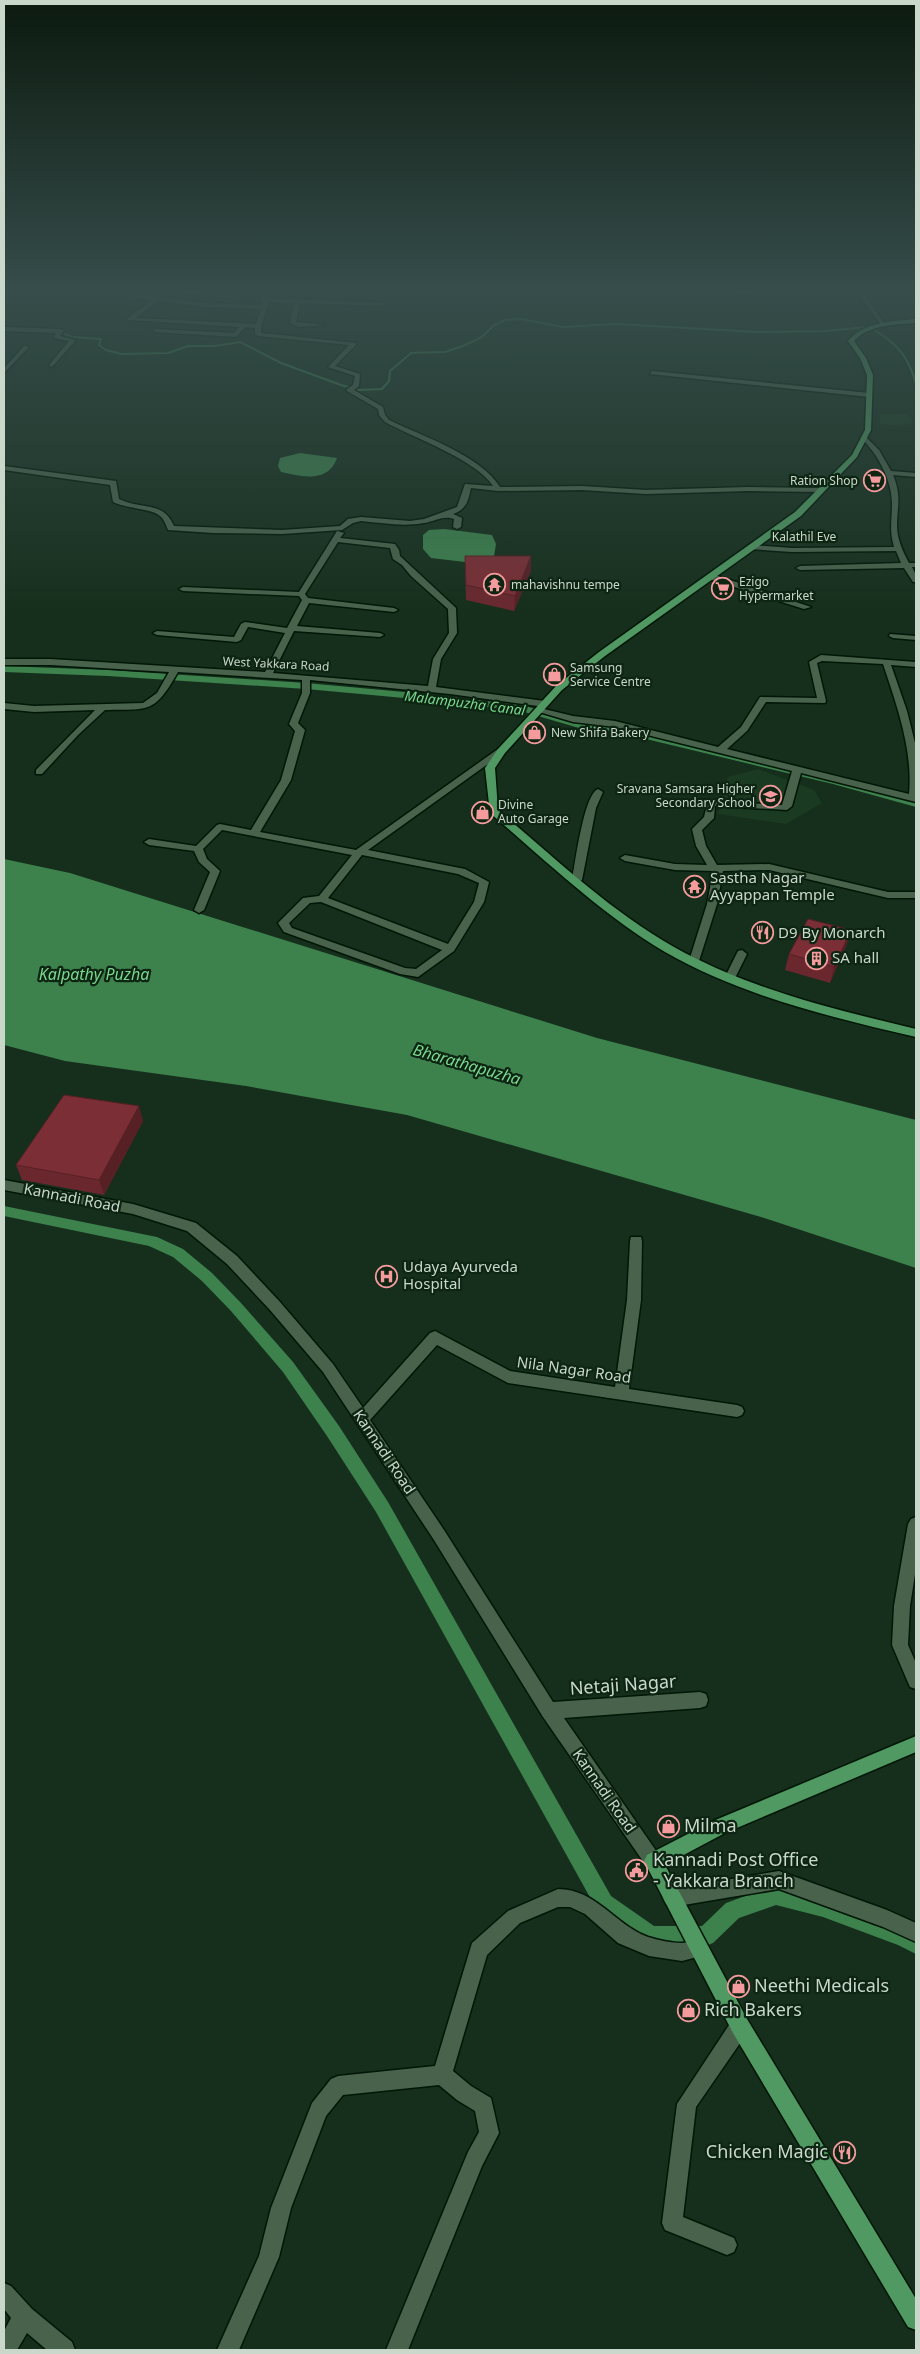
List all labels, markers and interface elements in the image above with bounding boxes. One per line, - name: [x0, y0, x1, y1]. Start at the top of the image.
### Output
- supermarket icon: Ration Shop: [862, 469, 886, 493]
- place label: Ration Shop: [790, 472, 858, 489]
- street label: Kalathil Eve: [772, 528, 837, 545]
- temple icon: mahavishnu tempe: [483, 573, 507, 597]
- place label: Ezigo Hypermarket: [739, 573, 814, 604]
- place label: mahavishnu tempe: [511, 576, 620, 593]
- supermarket icon: Ezigo Hypermarket: [711, 577, 735, 601]
- street label: West Yakkara Road: [222, 652, 330, 675]
- place label: Samsung Service Centre: [570, 659, 651, 690]
- shop icon: Samsung Service Centre: [542, 663, 566, 687]
- water label: Malampuzha Canal: [404, 686, 527, 719]
- shop icon: New Shifa Bakery: [523, 721, 547, 745]
- place label: New Shifa Bakery: [551, 724, 650, 741]
- place label: Sravana Samsara Higher Secondary School: [617, 780, 755, 811]
- school or university icon: Sravana Samsara Higher Secondary School: [759, 784, 783, 808]
- place label: Divine Auto Garage: [498, 796, 569, 827]
- shop icon: Divine Auto Garage: [470, 800, 494, 824]
- place label: Sastha Nagar Ayyappan Temple: [710, 867, 835, 904]
- temple icon: Sastha Nagar Ayyappan Temple: [682, 875, 706, 899]
- restaurant icon: D9 By Monarch: [750, 921, 774, 945]
- place label: D9 By Monarch: [778, 922, 885, 942]
- building icon: SA hall: [804, 946, 828, 970]
- place label: SA hall: [832, 947, 879, 967]
- water label: Kalpathy Puzha: [39, 963, 149, 985]
- water label: Bharathapuzha: [411, 1038, 523, 1090]
- street label: Kannadi Road: [22, 1178, 122, 1216]
- place label: Udaya Ayurveda Hospital: [403, 1256, 518, 1293]
- hospital icon: Udaya Ayurveda Hospital: [375, 1264, 399, 1288]
- street label: Nila Nagar Road: [516, 1351, 633, 1387]
- street label: Kannadi Road: [349, 1405, 420, 1498]
- street label: Netaji Nagar: [569, 1668, 678, 1700]
- street label: Kannadi Road: [569, 1745, 641, 1836]
- place label: Milma: [684, 1813, 737, 1837]
- shop icon: Milma: [656, 1814, 680, 1838]
- place label: Kannadi Post Office - Yakkara Branch: [653, 1847, 818, 1892]
- public building icon: Kannadi Post Office - Yakkara Branch: [625, 1858, 649, 1882]
- place label: Neethi Medicals: [754, 1973, 889, 1997]
- shop icon: Neethi Medicals: [726, 1974, 750, 1998]
- place label: Rich Bakers: [704, 1997, 802, 2021]
- shop icon: Rich Bakers: [676, 1998, 700, 2022]
- place label: Chicken Magic: [706, 2139, 828, 2163]
- restaurant icon: Chicken Magic: [832, 2140, 856, 2164]

